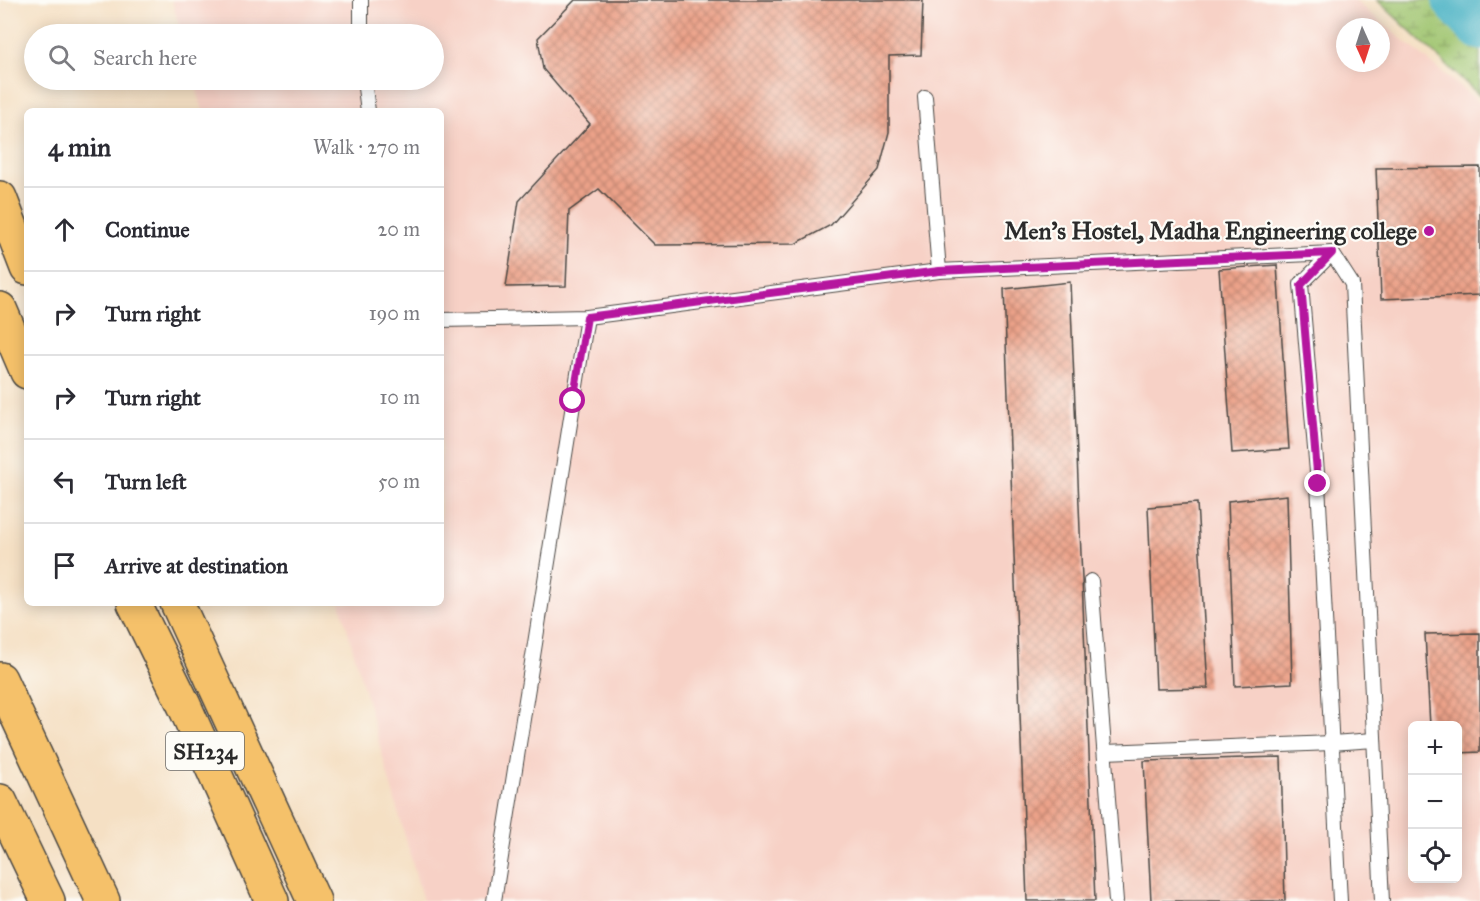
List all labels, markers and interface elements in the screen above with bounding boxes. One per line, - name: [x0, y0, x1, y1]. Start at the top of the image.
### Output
- north arrow: [1336, 18, 1390, 72]
- search box: [24, 24, 444, 90]
- icon: search: [45, 41, 78, 74]
- text: Search here: [93, 44, 197, 71]
- text: 4 min: [48, 131, 111, 163]
- text: Walk · 270 m: [313, 135, 420, 159]
- icon: ahead: [48, 213, 81, 246]
- text: Continue: [105, 216, 190, 243]
- place label: Men's Hostel, Madha Engineering college: [1004, 216, 1417, 246]
- text: 20 m: [377, 217, 420, 241]
- marker: Men's Hostel, Madha Engineering college: [1422, 224, 1436, 238]
- icon: right: [48, 297, 81, 330]
- text: Turn right: [105, 300, 201, 327]
- text: 190 m: [369, 301, 420, 325]
- icon: right: [48, 381, 81, 414]
- text: Turn right: [105, 384, 201, 411]
- text: 10 m: [379, 385, 420, 409]
- route start: [559, 387, 585, 413]
- icon: left: [48, 465, 81, 498]
- text: Turn left: [105, 468, 187, 495]
- text: 50 m: [378, 469, 420, 493]
- route end: [1304, 470, 1330, 496]
- icon: arrive: [48, 549, 81, 582]
- text: Arrive at destination: [105, 552, 288, 579]
- map controls: [1408, 721, 1462, 883]
- button: +: [1408, 721, 1462, 775]
- road number: SH234: [166, 732, 244, 770]
- button: −: [1408, 775, 1462, 829]
- button: locate: [1408, 829, 1462, 883]

